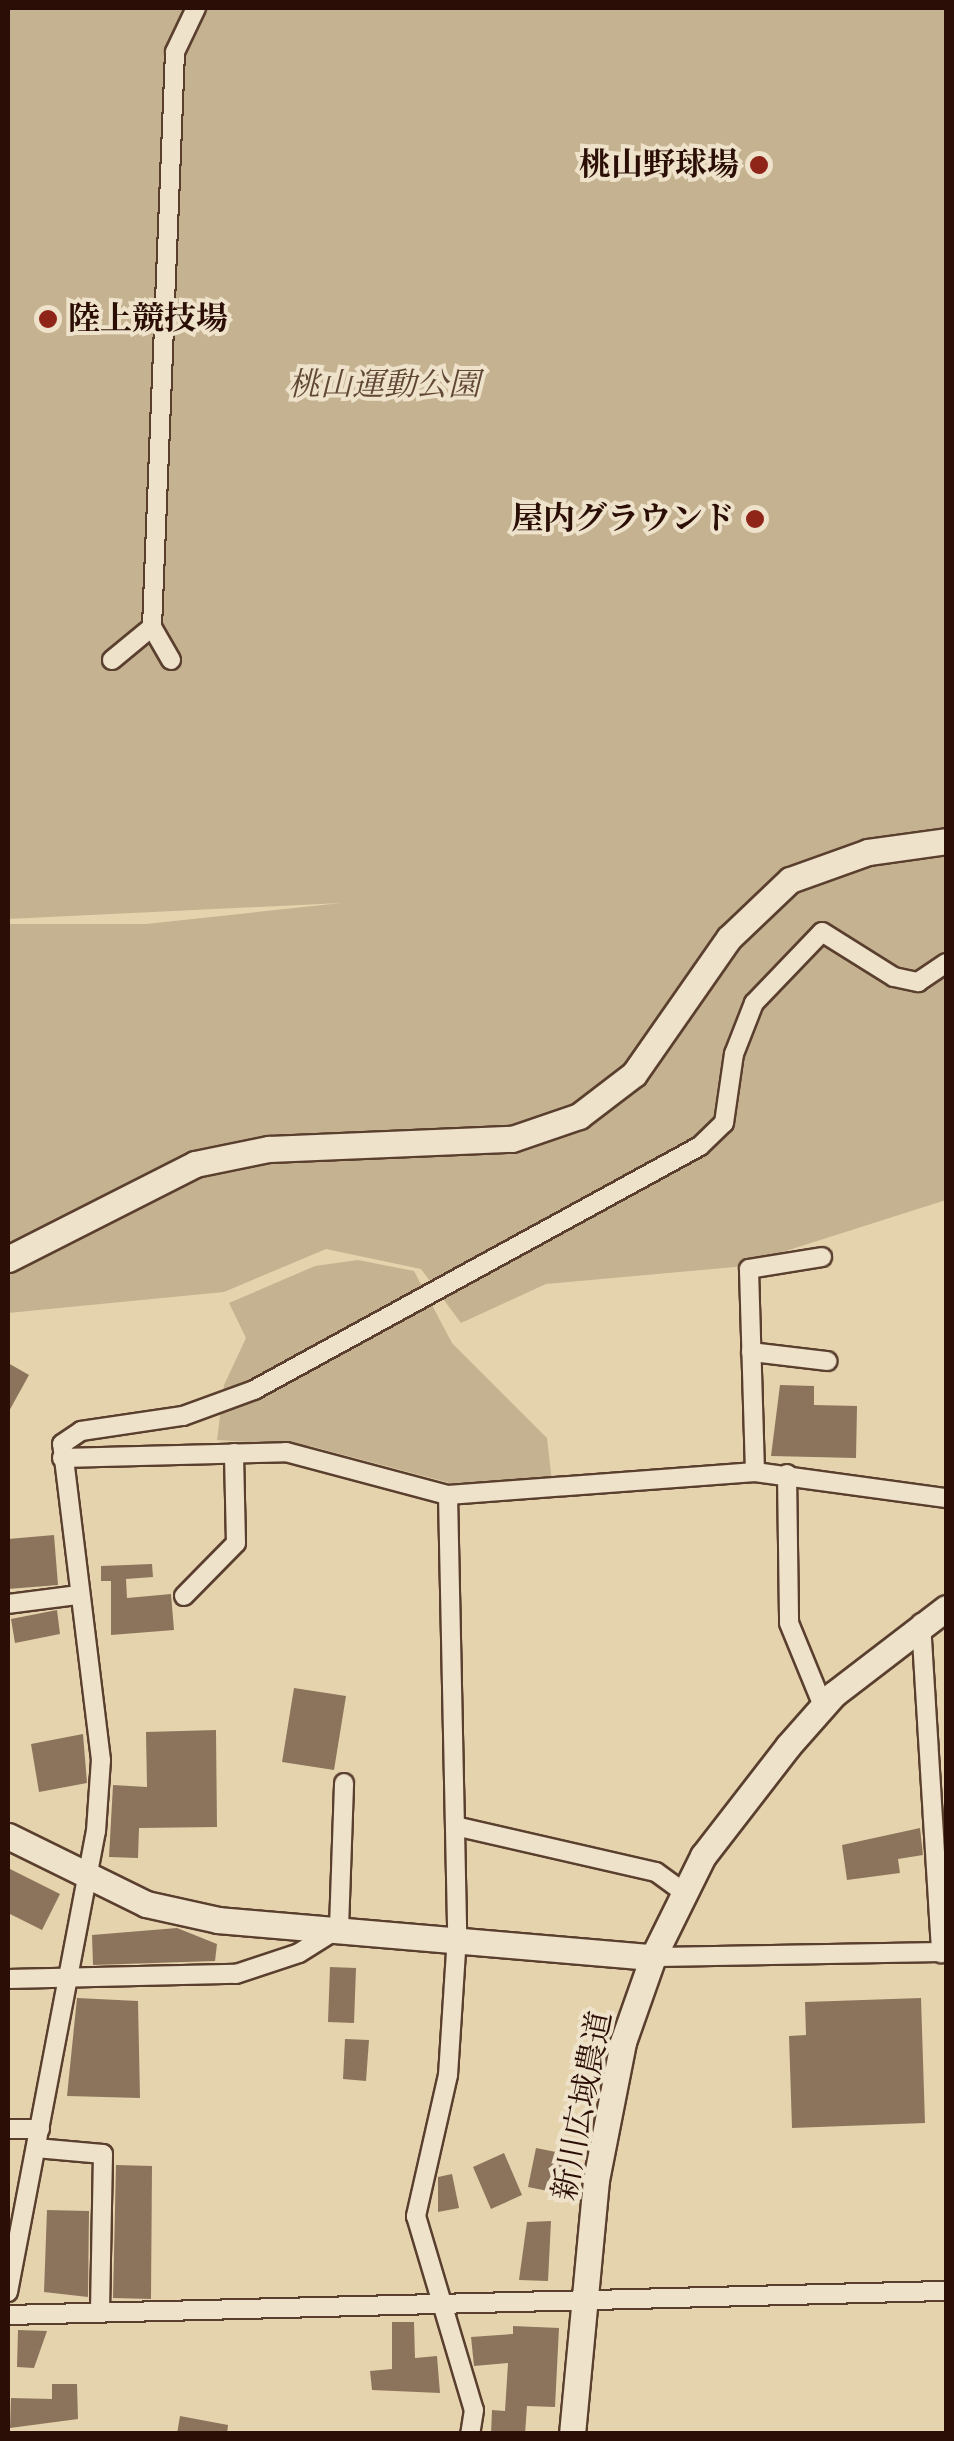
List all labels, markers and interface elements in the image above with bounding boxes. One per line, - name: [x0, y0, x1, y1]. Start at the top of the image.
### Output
- place label: 桃山野球場: [579, 146, 739, 184]
- marker: 桃山野球場: [748, 154, 770, 176]
- place label: 陸上競技場: [68, 300, 228, 338]
- marker: 陸上競技場: [37, 308, 59, 330]
- park label: 桃山運動公園: [288, 366, 480, 404]
- place label: 屋内グラウンド: [511, 500, 735, 538]
- marker: 屋内グラウンド: [744, 508, 766, 530]
- street label: 新川広域農道: [546, 2008, 620, 2204]

